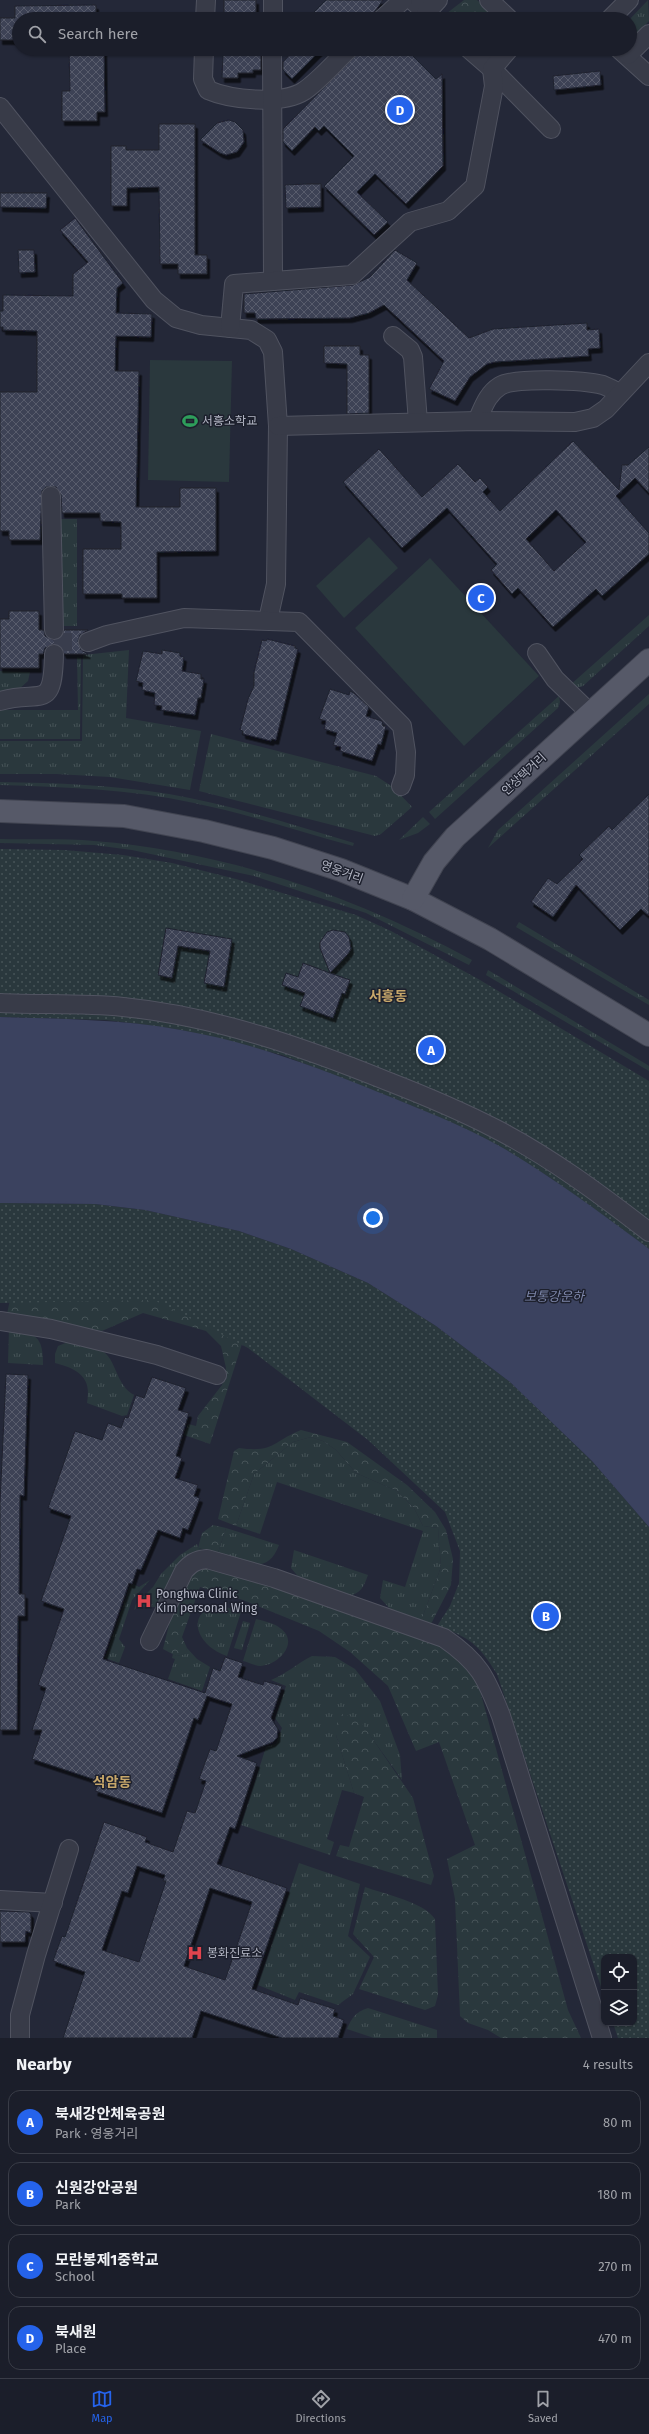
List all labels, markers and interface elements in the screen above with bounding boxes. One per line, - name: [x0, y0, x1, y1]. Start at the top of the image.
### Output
- search box: [12, 12, 637, 56]
- icon: search: [26, 23, 48, 45]
- text: Search here: [58, 25, 138, 43]
- pin: D: [387, 95, 413, 125]
- sports icon: 서흥소학교: [181, 412, 199, 430]
- place label: 서흥소학교: [202, 414, 257, 428]
- pin: C: [468, 583, 494, 613]
- street label: 안상택거리: [499, 750, 549, 798]
- street label: 영웅거리: [319, 858, 365, 886]
- district label: 서흥동: [369, 988, 407, 1005]
- pin: A: [418, 1035, 444, 1065]
- your location: [363, 1208, 383, 1228]
- water label: 보통강운하: [524, 1289, 586, 1304]
- place label: Ponghwa Clinic Kim personal Wing: [156, 1587, 258, 1615]
- hospital icon: Ponghwa Clinic Kim personal Wing: [135, 1592, 153, 1610]
- pin: B: [533, 1601, 559, 1631]
- district label: 석암동: [93, 1774, 131, 1791]
- hospital icon: 봉화진료소: [186, 1944, 204, 1962]
- place label: 봉화진료소: [207, 1946, 262, 1960]
- map controls: [601, 1954, 637, 2026]
- button: locate: [601, 1954, 637, 1990]
- button: layers: [601, 1990, 637, 2026]
- text: Nearby: [16, 2054, 71, 2075]
- text: 4 results: [583, 2057, 633, 2072]
- text: 북새강안체육공원: [55, 2105, 165, 2123]
- text: A: [26, 2115, 34, 2130]
- text: 80 m: [603, 2115, 632, 2130]
- text: Park · 영웅거리: [55, 2126, 138, 2141]
- text: 신원강안공원: [55, 2179, 138, 2197]
- text: B: [26, 2187, 34, 2202]
- text: 180 m: [597, 2187, 632, 2202]
- text: Park: [55, 2197, 81, 2212]
- text: 모란봉제1중학교: [55, 2251, 159, 2269]
- text: C: [26, 2259, 34, 2274]
- text: 270 m: [598, 2259, 632, 2274]
- text: School: [55, 2269, 95, 2284]
- text: 북새원: [55, 2323, 96, 2341]
- text: D: [26, 2331, 34, 2346]
- text: 470 m: [598, 2331, 632, 2346]
- text: Place: [55, 2341, 86, 2356]
- tab: Map: [91, 2388, 113, 2425]
- tab: Directions: [295, 2388, 346, 2425]
- tab: Saved: [528, 2388, 558, 2425]

